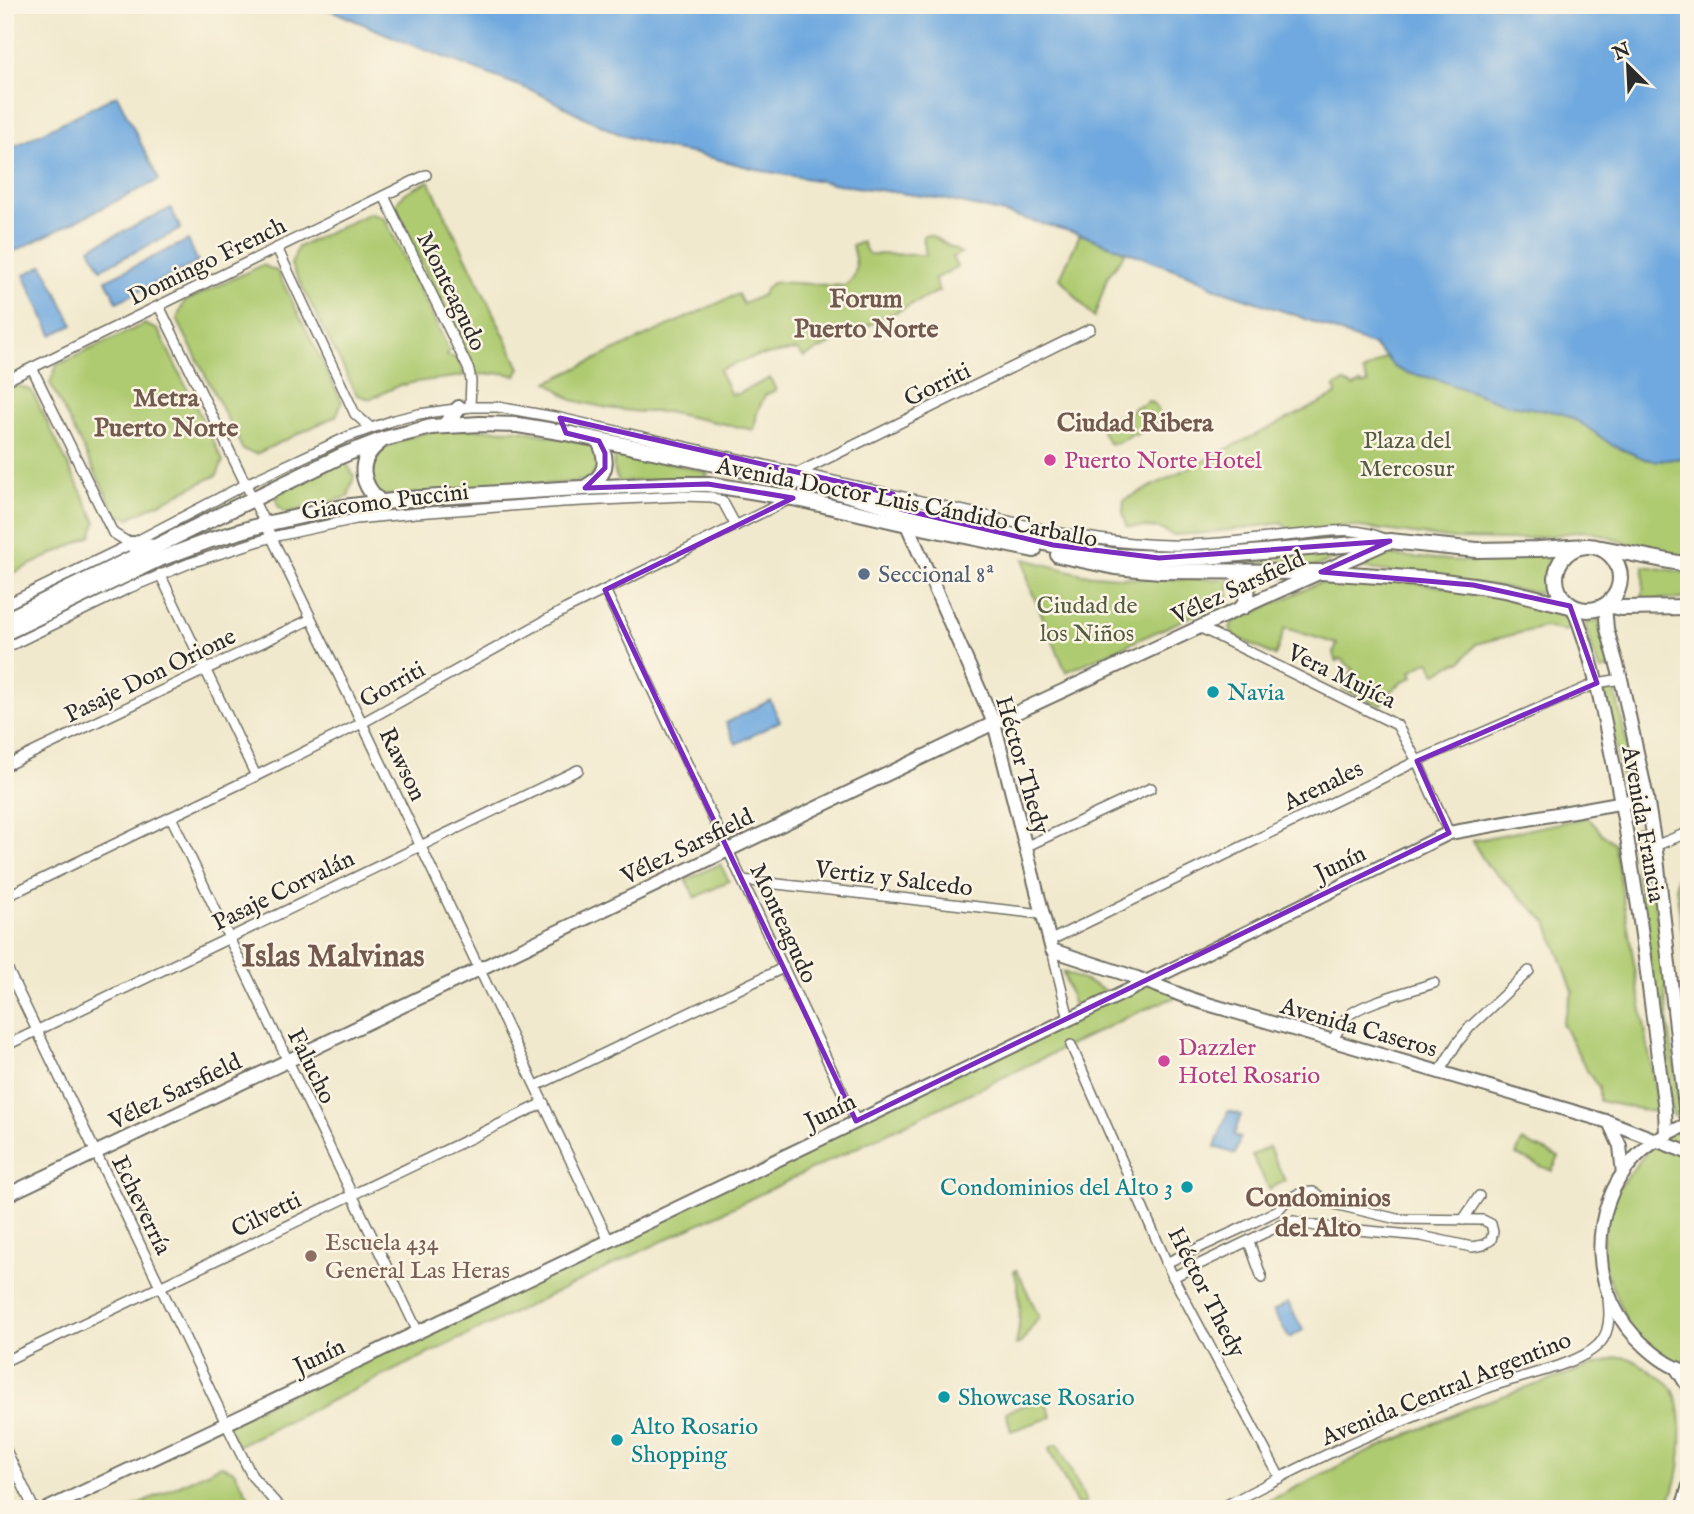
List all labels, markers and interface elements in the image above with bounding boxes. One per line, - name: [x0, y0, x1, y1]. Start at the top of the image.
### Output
- north arrow: [1592, 32, 1662, 102]
- text: N: [1609, 38, 1635, 67]
- street label: Domingo French: [124, 211, 292, 314]
- street label: Monteagudo: [409, 227, 493, 356]
- district label: Forum Puerto Norte: [794, 283, 938, 346]
- street label: Gorriti: [899, 356, 976, 415]
- district label: Metra Puerto Norte: [94, 382, 238, 445]
- district label: Ciudad Ribera: [1057, 407, 1214, 440]
- park label: Plaza del Mercosur: [1359, 426, 1455, 485]
- place label: Puerto Norte Hotel: [1064, 446, 1262, 477]
- street label: Avenida Doctor Luis Cándido Carballo: [712, 451, 1100, 556]
- marker: Puerto Norte Hotel: [1042, 452, 1058, 468]
- street label: Giacomo Puccini: [300, 477, 471, 528]
- street label: Vélez Sarsfield: [1166, 544, 1310, 633]
- place label: Seccional 8ª: [878, 560, 995, 591]
- marker: Seccional 8ª: [856, 566, 872, 582]
- park label: Ciudad de los Niños: [1037, 591, 1137, 650]
- street label: Pasaje Don Orione: [60, 622, 241, 731]
- street label: Vera Mujíca: [1281, 637, 1401, 717]
- street label: Gorriti: [354, 655, 431, 716]
- place label: Navia: [1227, 678, 1285, 709]
- marker: Navia: [1205, 684, 1221, 700]
- street label: Héctor Thedy: [987, 693, 1056, 838]
- street label: Rawson: [371, 723, 433, 807]
- street label: Avenida Francia: [1613, 742, 1672, 906]
- street label: Arenales: [1278, 754, 1369, 819]
- street label: Vélez Sarsfield: [615, 802, 759, 893]
- street label: Junín: [1307, 839, 1372, 891]
- street label: Pasaje Corvalán: [207, 843, 360, 939]
- street label: Vertiz y Salcedo: [812, 854, 974, 905]
- street label: Monteagudo: [741, 859, 824, 989]
- district label: Islas Malvinas: [241, 937, 425, 978]
- street label: Avenida Caseros: [1276, 991, 1441, 1066]
- street label: Falucho: [279, 1024, 342, 1109]
- place label: Dazzler Hotel Rosario: [1178, 1033, 1320, 1092]
- street label: Vélez Sarsfield: [103, 1047, 247, 1138]
- marker: Dazzler Hotel Rosario: [1156, 1053, 1172, 1069]
- street label: Junín: [797, 1087, 862, 1139]
- street label: Echeverría: [103, 1151, 178, 1261]
- place label: Condominios del Alto 3: [940, 1173, 1173, 1204]
- marker: Condominios del Alto 3: [1179, 1179, 1195, 1195]
- district label: Condominios del Alto: [1245, 1182, 1391, 1245]
- street label: Cilvetti: [227, 1185, 307, 1246]
- street label: Héctor Thedy: [1160, 1222, 1252, 1363]
- place label: Escuela 434 General Las Heras: [325, 1228, 510, 1287]
- marker: Escuela 434 General Las Heras: [303, 1248, 319, 1264]
- street label: Avenida Central Argentino: [1316, 1325, 1576, 1454]
- street label: Junín: [286, 1332, 351, 1384]
- place label: Showcase Rosario: [958, 1383, 1135, 1414]
- marker: Showcase Rosario: [936, 1389, 952, 1405]
- place label: Alto Rosario Shopping: [630, 1412, 758, 1471]
- marker: Alto Rosario Shopping: [609, 1432, 625, 1448]

